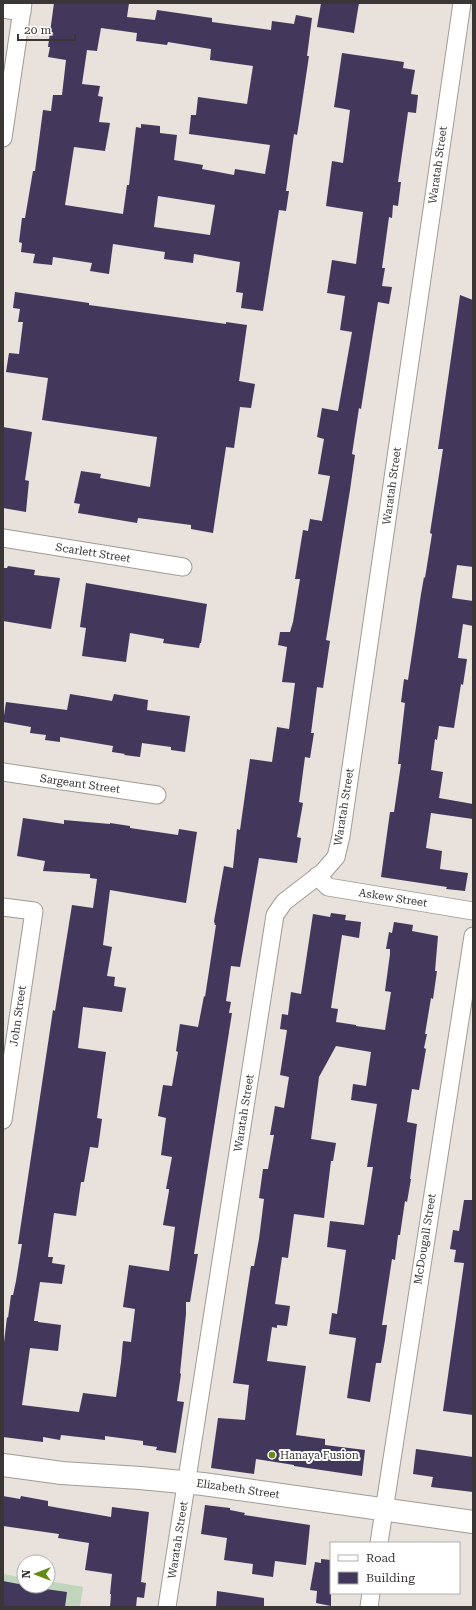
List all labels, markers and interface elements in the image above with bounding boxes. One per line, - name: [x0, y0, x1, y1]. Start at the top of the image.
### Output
- scale bar: [18, 16, 75, 42]
- text: 20 m: [24, 23, 51, 37]
- street label: Waratah Street: [426, 125, 450, 205]
- street label: Waratah Street: [380, 446, 404, 526]
- street label: Scarlett Street: [55, 541, 131, 565]
- street label: Waratah Street: [331, 767, 357, 847]
- street label: Sargeant Street: [39, 772, 121, 796]
- street label: Askew Street: [358, 886, 428, 910]
- street label: John Street: [7, 985, 29, 1047]
- street label: Waratah Street: [231, 1073, 257, 1153]
- street label: McDougall Street: [411, 1193, 439, 1285]
- place label: Hanaya Fusion: [280, 1449, 359, 1462]
- marker: Hanaya Fusion: [267, 1450, 277, 1460]
- street label: Elizabeth Street: [196, 1477, 280, 1501]
- street label: Waratah Street: [165, 1500, 191, 1580]
- legend: [330, 1542, 460, 1594]
- text: Road: [366, 1551, 396, 1565]
- north arrow: [16, 1554, 56, 1594]
- text: N: [20, 1569, 33, 1578]
- text: Building: [366, 1571, 415, 1585]

